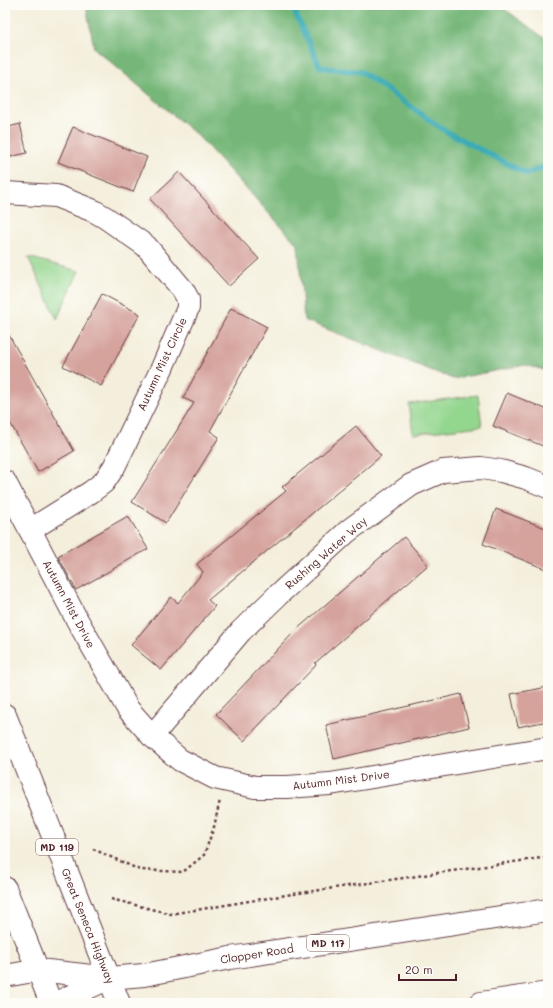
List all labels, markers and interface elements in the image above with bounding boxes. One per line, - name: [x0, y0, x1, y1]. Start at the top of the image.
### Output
- street label: Autumn Mist Circle: [133, 314, 190, 413]
- street label: Rushing Water Way: [282, 513, 370, 592]
- street label: Autumn Mist Drive: [40, 557, 99, 651]
- street label: Autumn Mist Drive: [291, 766, 391, 793]
- road number: MD 119: [36, 839, 78, 855]
- street label: Great Seneca Highway: [58, 866, 119, 986]
- road number: MD 117: [307, 935, 349, 951]
- street label: Clopper Road: [219, 940, 295, 967]
- scale bar: [399, 956, 456, 982]
- text: 20 m: [405, 961, 433, 977]

